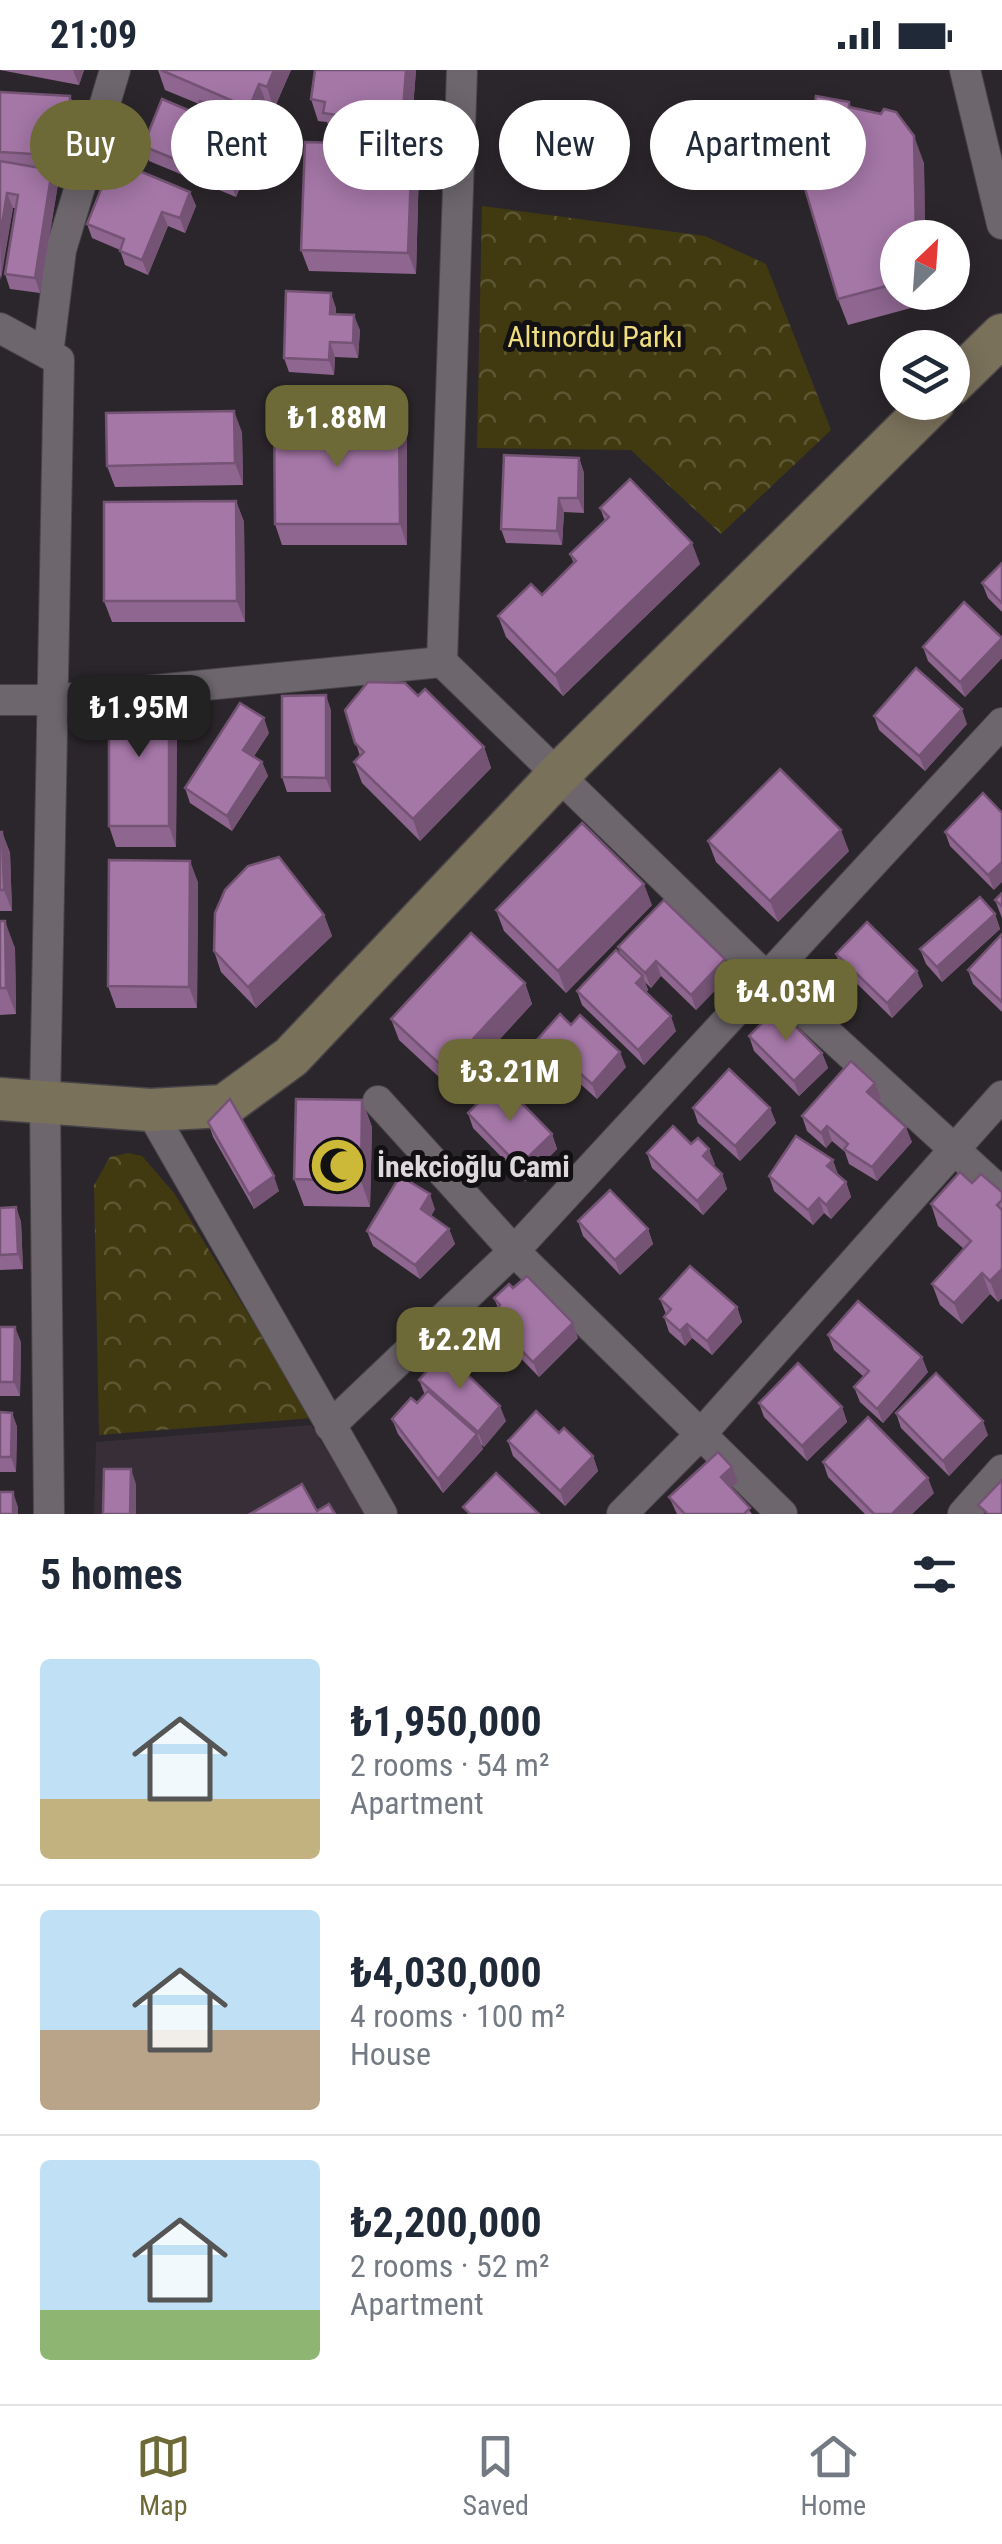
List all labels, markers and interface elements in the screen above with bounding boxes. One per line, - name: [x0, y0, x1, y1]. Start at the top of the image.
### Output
- text: 21:09: [50, 13, 137, 57]
- chip: Buy: [30, 100, 151, 190]
- chip: Rent: [171, 100, 303, 190]
- chip: Filters: [323, 100, 479, 190]
- chip: New: [499, 100, 630, 190]
- chip: Apartment: [650, 100, 866, 190]
- north arrow: [880, 220, 970, 310]
- map controls: [880, 220, 970, 420]
- park label: Altınordu Parkı: [507, 319, 683, 354]
- button: layers: [880, 330, 970, 420]
- pin: ₺1.88M: [256, 385, 418, 470]
- text: ₺1.88M: [287, 398, 387, 436]
- pin: ₺1.95M: [58, 675, 220, 760]
- text: ₺1.95M: [89, 688, 189, 726]
- pin: ₺4.03M: [705, 959, 867, 1044]
- text: ₺4.03M: [736, 972, 836, 1010]
- pin: ₺3.21M: [429, 1039, 591, 1124]
- text: ₺3.21M: [460, 1052, 560, 1090]
- mosque icon: İnekcioğlu Cami: [308, 1136, 368, 1196]
- place label: İnekcioğlu Cami: [377, 1149, 570, 1184]
- pin: ₺2.2M: [390, 1307, 530, 1392]
- text: ₺2.2M: [418, 1320, 502, 1358]
- icon: filters: [907, 1547, 962, 1602]
- text: 5 homes: [40, 1550, 183, 1599]
- text: ₺1,950,000: [350, 1697, 542, 1746]
- icon: home: [120, 1699, 240, 1819]
- text: 2 rooms · 54 m²: [350, 1746, 549, 1784]
- text: Apartment: [350, 1784, 484, 1822]
- text: ₺4,030,000: [350, 1948, 542, 1997]
- icon: home: [120, 1950, 240, 2070]
- text: 4 rooms · 100 m²: [350, 1997, 565, 2035]
- text: House: [350, 2035, 431, 2073]
- text: ₺2,200,000: [350, 2198, 542, 2247]
- icon: home: [120, 2200, 240, 2320]
- text: 2 rooms · 52 m²: [350, 2247, 549, 2285]
- text: Apartment: [350, 2285, 484, 2323]
- tab: Map: [136, 2429, 191, 2522]
- tab: Saved: [462, 2429, 529, 2522]
- tab: Home: [801, 2429, 866, 2522]

